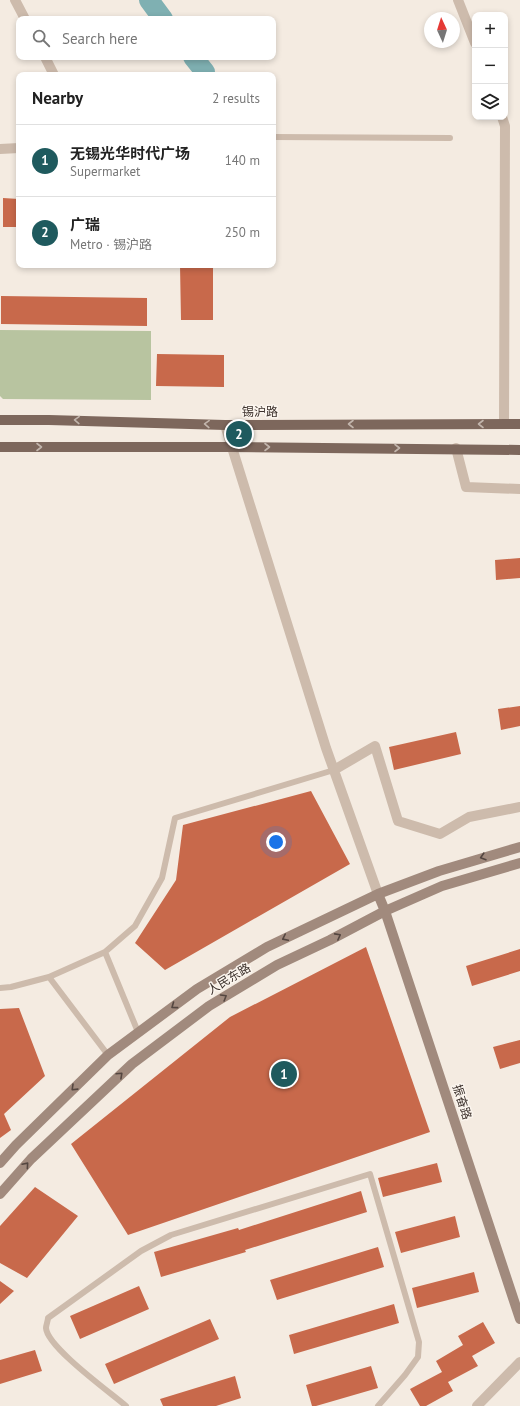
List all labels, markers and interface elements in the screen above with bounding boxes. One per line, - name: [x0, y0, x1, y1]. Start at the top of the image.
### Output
- north arrow: [424, 12, 460, 48]
- map controls: [472, 12, 508, 120]
- button: +: [472, 12, 508, 48]
- search box: [16, 16, 276, 60]
- icon: search: [30, 27, 52, 49]
- text: Search here: [62, 29, 138, 48]
- button: −: [472, 48, 508, 84]
- button: layers: [472, 84, 508, 120]
- text: Nearby: [32, 87, 83, 109]
- text: 2 results: [212, 90, 260, 107]
- text: 无锡光华时代广场: [70, 144, 190, 163]
- text: 1: [41, 152, 49, 169]
- text: 140 m: [225, 152, 260, 169]
- text: Supermarket: [70, 163, 140, 180]
- text: 广瑞: [70, 215, 100, 234]
- text: 2: [41, 224, 49, 241]
- text: 250 m: [225, 224, 260, 241]
- text: Metro · 锡沪路: [70, 236, 152, 253]
- street label: 锡沪路: [242, 404, 278, 419]
- one-way arrow: [74, 416, 80, 425]
- pin: 2: [226, 419, 252, 449]
- one-way arrow: [204, 420, 210, 428]
- one-way arrow: [348, 420, 354, 428]
- one-way arrow: [478, 420, 484, 428]
- one-way arrow: [36, 443, 42, 451]
- one-way arrow: [264, 443, 270, 451]
- one-way arrow: [394, 444, 400, 452]
- your location: [266, 832, 286, 852]
- one-way arrow: [479, 852, 486, 861]
- one-way arrow: [282, 933, 289, 941]
- one-way arrow: [334, 933, 341, 940]
- street label: 人民东路: [204, 960, 253, 997]
- one-way arrow: [220, 995, 227, 1002]
- one-way arrow: [171, 1001, 178, 1009]
- pin: 1: [271, 1059, 297, 1089]
- one-way arrow: [115, 1073, 123, 1080]
- street label: 振奋路: [450, 1082, 475, 1121]
- one-way arrow: [71, 1083, 79, 1091]
- one-way arrow: [21, 1162, 28, 1170]

